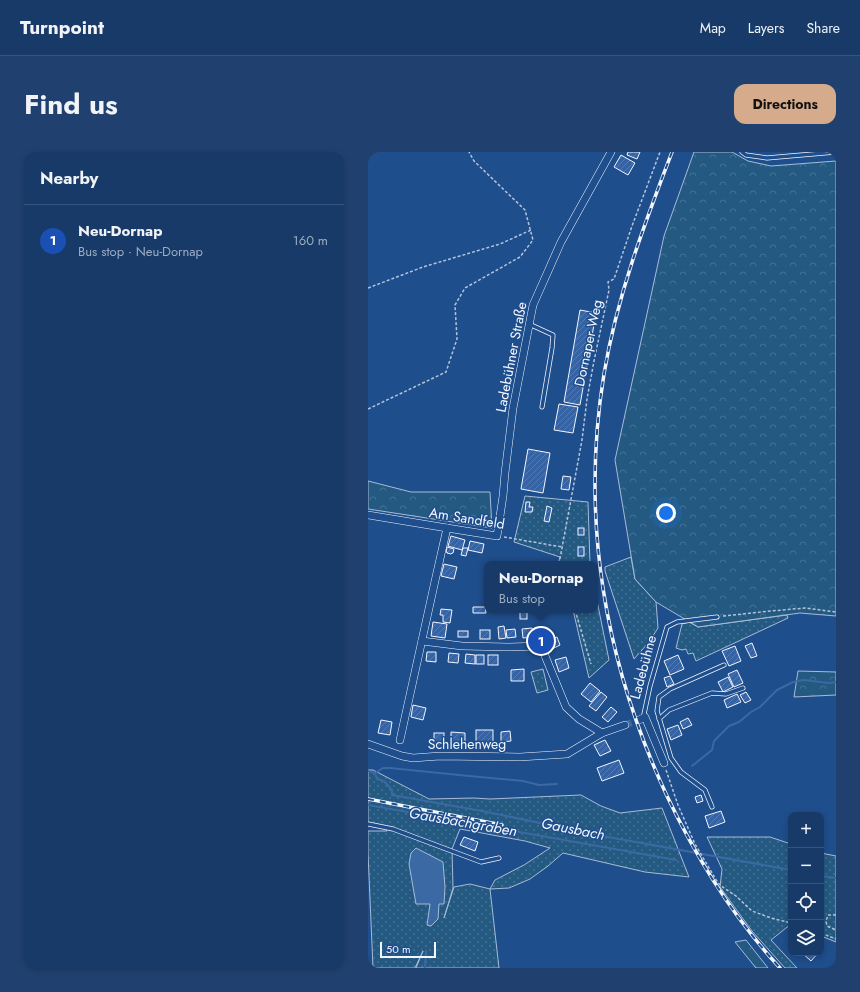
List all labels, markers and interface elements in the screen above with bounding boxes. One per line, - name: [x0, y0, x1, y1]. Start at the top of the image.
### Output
- text: Turnpoint: [20, 14, 104, 41]
- text: Map: [700, 18, 726, 38]
- text: Layers: [748, 18, 784, 38]
- text: Share: [806, 18, 840, 38]
- text: Find us: [24, 84, 118, 125]
- button: Directions: [734, 84, 836, 124]
- text: Nearby: [40, 166, 98, 190]
- text: Neu-Dornap: [78, 220, 162, 242]
- text: 1: [50, 231, 56, 250]
- text: 160 m: [293, 231, 328, 250]
- text: Bus stop · Neu-Dornap: [78, 242, 203, 261]
- street label: Dornaper Weg: [569, 298, 607, 388]
- street label: Ladebühner Straße: [490, 300, 532, 414]
- street label: Am Sandfeld: [428, 502, 506, 534]
- your location: [656, 503, 676, 523]
- popup: [484, 561, 598, 613]
- text: Neu-Dornap: [499, 567, 583, 589]
- text: Bus stop: [499, 589, 545, 608]
- pin: 1: [528, 626, 554, 656]
- street label: Ladebühne: [625, 633, 661, 701]
- street label: Schlehenweg: [428, 734, 506, 754]
- water label: Gausbachgraben: [407, 802, 519, 842]
- water label: Gausbach: [539, 812, 607, 846]
- map controls: [788, 812, 824, 956]
- button: +: [788, 812, 824, 848]
- button: −: [788, 848, 824, 884]
- button: locate: [788, 884, 824, 920]
- button: layers: [788, 920, 824, 956]
- scale bar: [380, 940, 436, 959]
- text: 50 m: [386, 941, 411, 957]

